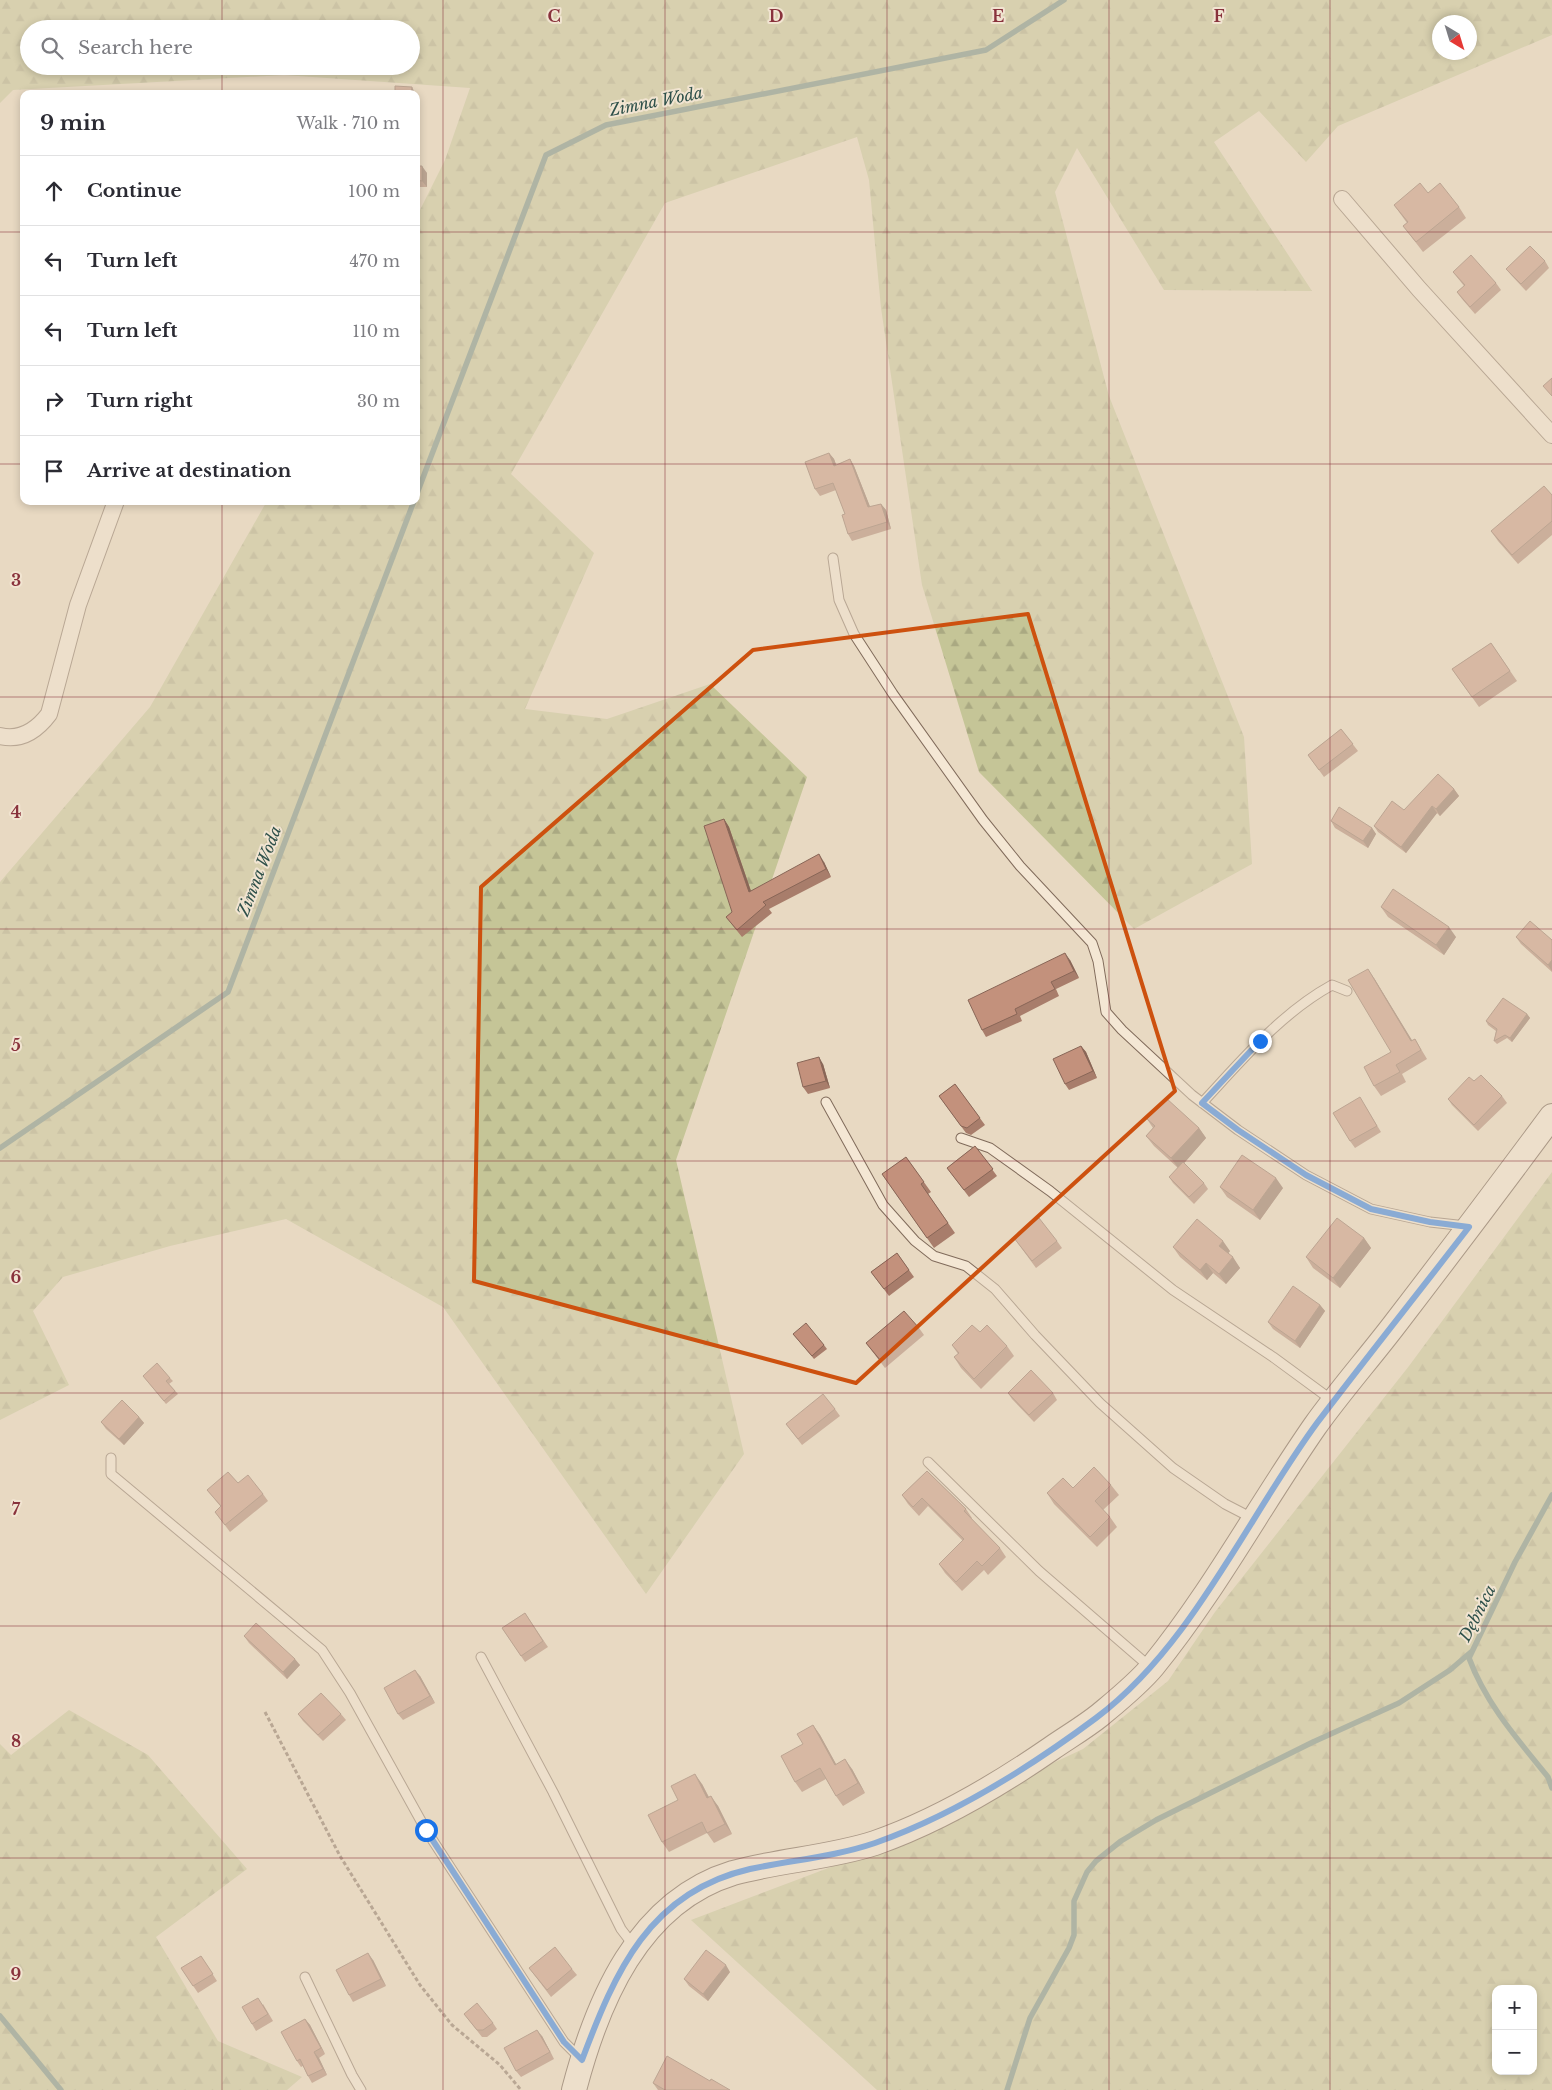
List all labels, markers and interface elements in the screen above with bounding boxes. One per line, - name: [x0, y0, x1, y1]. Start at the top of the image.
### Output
- text: C: [547, 6, 561, 26]
- text: D: [769, 6, 783, 26]
- text: E: [992, 6, 1004, 26]
- text: F: [1213, 6, 1225, 26]
- north arrow: [1432, 15, 1477, 60]
- search box: [20, 20, 420, 75]
- icon: search: [38, 34, 66, 62]
- text: Search here: [78, 36, 193, 59]
- water label: Zimna Woda: [607, 82, 704, 120]
- text: 9 min: [40, 110, 106, 136]
- text: Walk · 710 m: [297, 113, 400, 133]
- icon: ahead: [40, 177, 68, 205]
- text: Continue: [87, 179, 182, 202]
- text: 100 m: [348, 181, 400, 201]
- icon: left: [40, 247, 68, 275]
- text: Turn left: [87, 249, 178, 272]
- text: 470 m: [349, 251, 400, 271]
- icon: left: [40, 317, 68, 345]
- text: Turn left: [87, 319, 178, 342]
- text: 110 m: [353, 321, 400, 341]
- icon: right: [40, 387, 68, 415]
- text: Turn right: [87, 389, 193, 412]
- text: 30 m: [357, 391, 400, 411]
- icon: arrive: [40, 457, 68, 485]
- text: Arrive at destination: [87, 459, 291, 482]
- text: 3: [11, 570, 21, 590]
- text: 4: [11, 802, 21, 822]
- water label: Zimna Woda: [232, 823, 285, 920]
- route end: [1249, 1030, 1272, 1053]
- text: 5: [11, 1035, 21, 1055]
- text: 6: [11, 1267, 22, 1287]
- text: 7: [12, 1499, 21, 1519]
- water label: Dębnica: [1454, 1581, 1500, 1646]
- text: 8: [11, 1731, 21, 1751]
- route start: [415, 1819, 438, 1842]
- text: 9: [11, 1964, 22, 1984]
- map controls: [1492, 1985, 1537, 2075]
- button: +: [1492, 1985, 1537, 2030]
- button: −: [1492, 2030, 1537, 2075]

